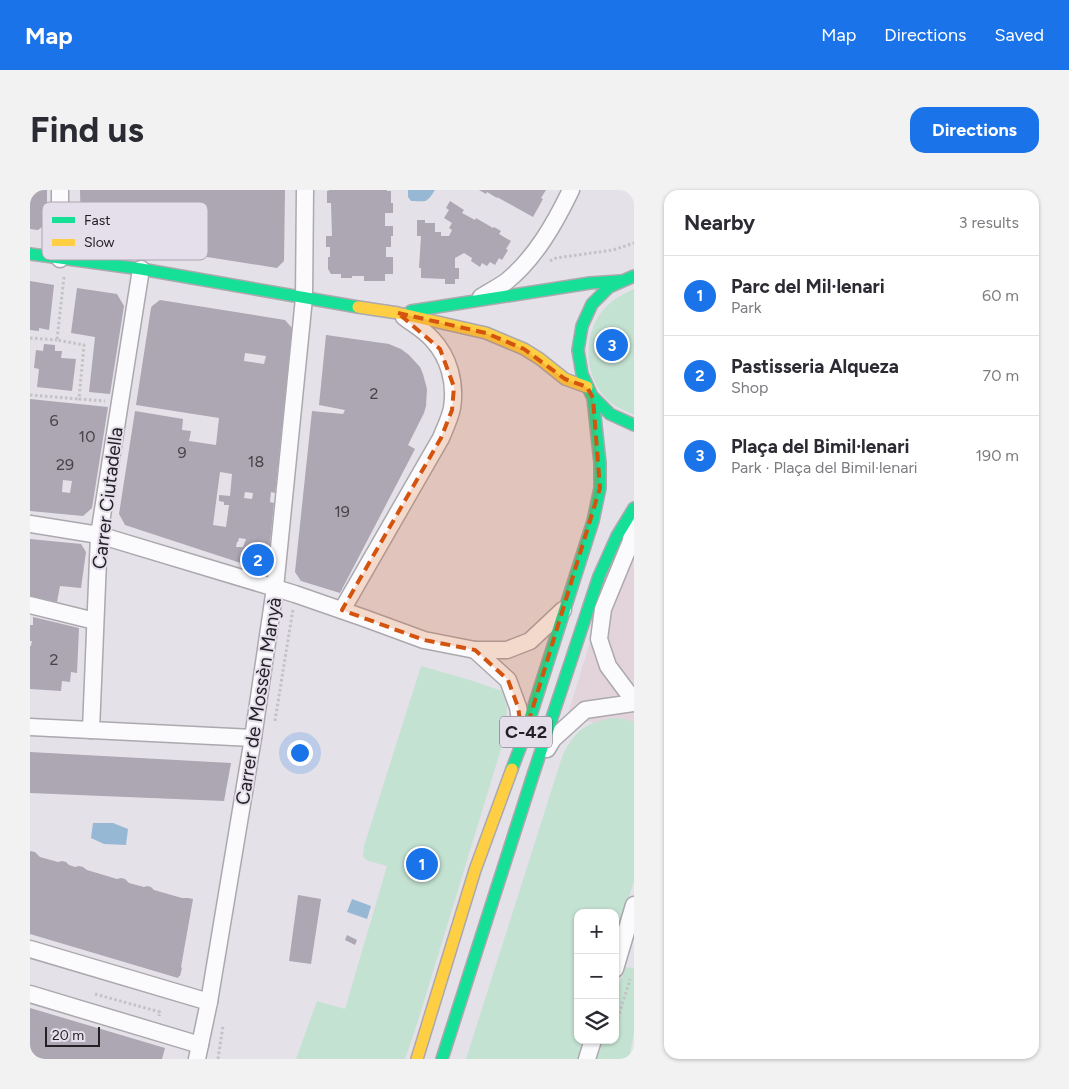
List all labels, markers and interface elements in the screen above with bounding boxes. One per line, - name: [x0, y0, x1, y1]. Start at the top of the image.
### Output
- text: Map: [25, 21, 73, 50]
- text: Map: [821, 24, 856, 46]
- text: Directions: [884, 24, 966, 46]
- text: Saved: [994, 24, 1044, 46]
- button: Directions: [910, 107, 1039, 153]
- text: Find us: [30, 109, 144, 151]
- legend: [42, 202, 208, 260]
- text: Nearby: [684, 210, 755, 235]
- text: Fast: [84, 212, 110, 229]
- text: 3 results: [959, 213, 1019, 232]
- text: Slow: [84, 234, 115, 251]
- text: Parc del Mil·lenari: [731, 275, 885, 298]
- text: 1: [697, 286, 703, 305]
- text: 60 m: [982, 286, 1019, 305]
- text: Park: [731, 298, 761, 317]
- pin: 3: [596, 326, 628, 364]
- text: Pastisseria Alqueza: [731, 355, 899, 378]
- text: 2: [695, 366, 705, 385]
- text: 70 m: [983, 366, 1019, 385]
- text: Shop: [731, 378, 769, 397]
- house number: 2: [370, 384, 378, 403]
- house number: 6: [49, 411, 59, 430]
- street label: Carrer Ciutadella: [87, 426, 128, 570]
- house number: 10: [79, 427, 95, 446]
- text: Plaça del Bimil·lenari: [731, 435, 909, 458]
- house number: 9: [177, 443, 187, 462]
- text: 3: [696, 446, 704, 465]
- text: 190 m: [976, 446, 1019, 465]
- house number: 18: [248, 452, 264, 471]
- house number: 29: [56, 455, 74, 474]
- text: Park · Plaça del Bimil·lenari: [731, 458, 918, 477]
- house number: 19: [334, 502, 350, 521]
- pin: 2: [242, 541, 274, 579]
- street label: Carrer de Mossèn Manyà: [231, 596, 286, 807]
- house number: 2: [50, 650, 58, 669]
- road number: C-42: [500, 716, 552, 748]
- your location: [287, 740, 313, 766]
- pin: 1: [406, 845, 438, 883]
- map controls: [574, 909, 619, 1044]
- button: +: [574, 909, 619, 954]
- button: −: [574, 954, 619, 999]
- button: layers: [574, 999, 619, 1044]
- scale bar: [45, 1024, 100, 1047]
- text: 20 m: [52, 1027, 84, 1044]

